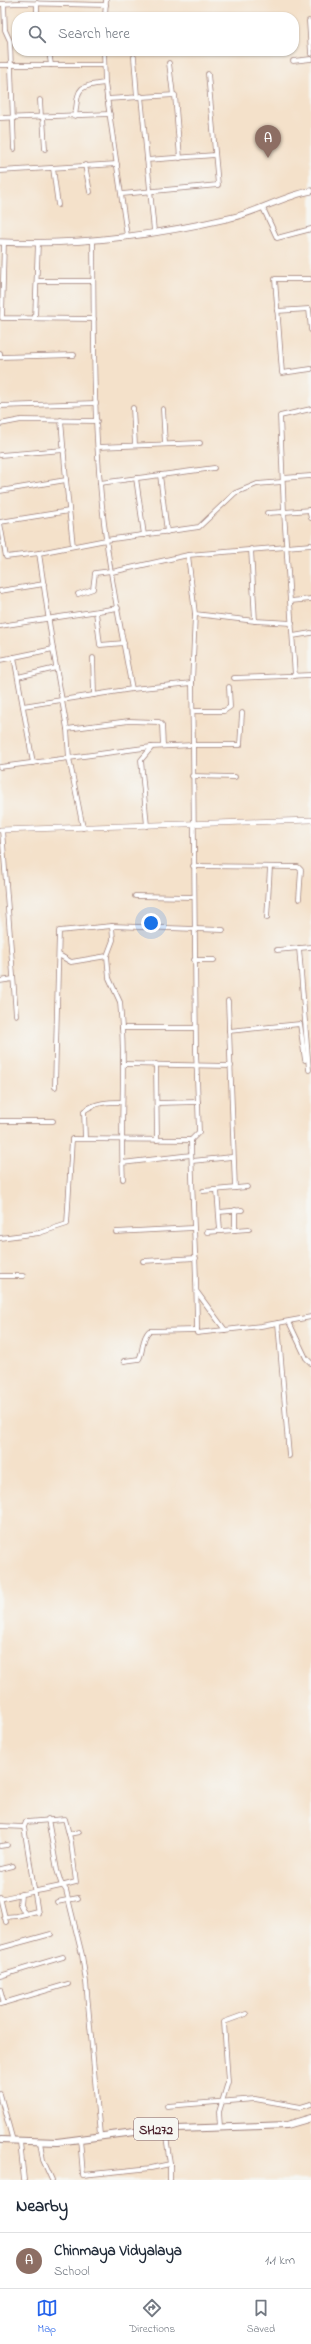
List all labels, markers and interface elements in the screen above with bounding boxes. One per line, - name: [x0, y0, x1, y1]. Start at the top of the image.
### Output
- search box: [12, 12, 299, 56]
- icon: search: [26, 23, 48, 45]
- text: Search here: [58, 23, 130, 45]
- pin: A: [255, 125, 281, 158]
- your location: [141, 913, 161, 933]
- road number: SH272: [134, 2118, 178, 2140]
- text: Nearby: [16, 2194, 68, 2219]
- text: Chinmaya Vidyalaya: [54, 2240, 182, 2262]
- text: A: [25, 2251, 33, 2270]
- text: 1.1 km: [265, 2251, 295, 2270]
- text: School: [54, 2262, 90, 2281]
- tab: Map: [36, 2297, 58, 2337]
- tab: Directions: [129, 2297, 175, 2337]
- tab: Saved: [247, 2297, 275, 2337]

